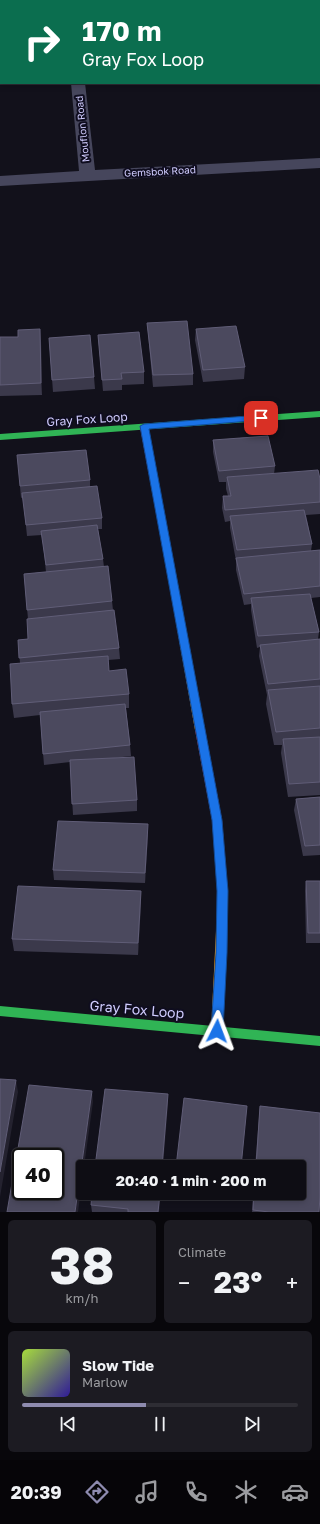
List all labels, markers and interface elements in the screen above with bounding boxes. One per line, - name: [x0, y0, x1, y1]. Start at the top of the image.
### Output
- text: 170 m: [82, 14, 161, 47]
- icon: right: [16, 16, 68, 68]
- text: Gray Fox Loop: [82, 48, 204, 70]
- street label: Mouflon Road: [73, 95, 91, 163]
- street label: Gemsbok Road: [124, 163, 196, 179]
- pin: [244, 401, 278, 435]
- icon: arrive: [250, 407, 272, 429]
- street label: Gray Fox Loop: [46, 409, 128, 429]
- street label: Gray Fox Loop: [89, 996, 185, 1022]
- position arrow: [196, 1010, 238, 1052]
- speed limit sign: 40: [12, 1148, 64, 1200]
- text: 20:40 · 1 min · 200 m: [116, 1171, 266, 1189]
- text: 38: [49, 1233, 115, 1295]
- text: Climate: [178, 1244, 226, 1260]
- text: 23°: [214, 1264, 262, 1300]
- text: −: [178, 1269, 190, 1296]
- text: +: [286, 1269, 298, 1296]
- text: km/h: [65, 1290, 99, 1306]
- text: Slow Tide: [82, 1356, 154, 1374]
- text: Marlow: [82, 1374, 128, 1390]
- icon: previous: [57, 1413, 79, 1435]
- icon: pause: [149, 1413, 171, 1435]
- icon: next: [241, 1413, 263, 1435]
- icon: directions: [83, 1478, 111, 1506]
- icon: music: [133, 1478, 161, 1506]
- icon: phone: [182, 1478, 210, 1506]
- icon: climate: [232, 1478, 260, 1506]
- icon: car: [281, 1478, 309, 1506]
- text: 20:39: [11, 1481, 62, 1503]

